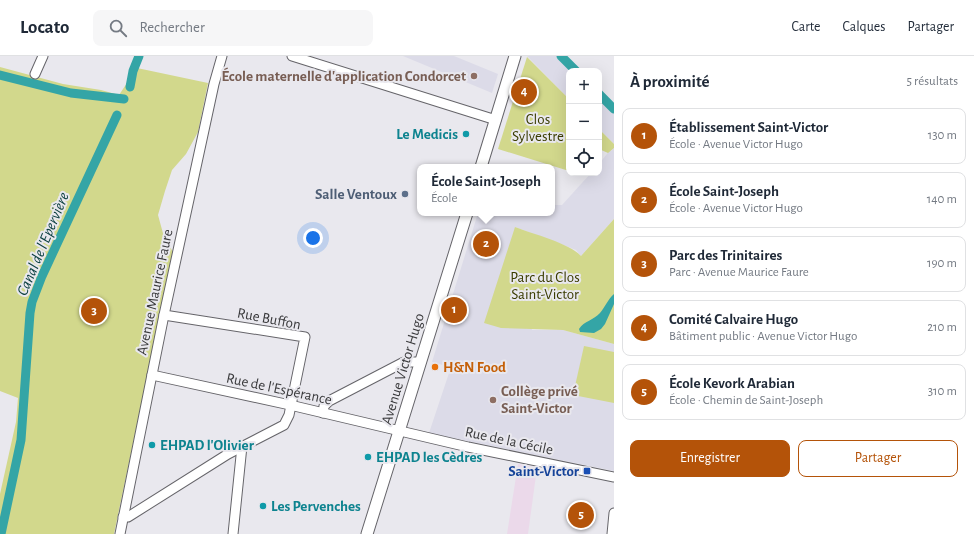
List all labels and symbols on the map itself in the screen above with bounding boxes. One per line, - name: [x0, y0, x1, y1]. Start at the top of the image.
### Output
- place label: École maternelle d'application Condorcet: [222, 67, 466, 84]
- marker: École maternelle d'application Condorcet: [469, 71, 479, 81]
- pin: 4: [511, 77, 537, 107]
- park label: Clos Sylvestre: [512, 112, 564, 144]
- place label: Le Medicis: [396, 127, 458, 142]
- marker: Le Medicis: [461, 129, 471, 139]
- place label: Salle Ventoux: [315, 187, 397, 202]
- marker: Salle Ventoux: [400, 189, 410, 199]
- water label: Canal de l'Epervière: [14, 190, 73, 298]
- street label: Avenue Maurice Faure: [134, 228, 176, 356]
- your location: [303, 228, 323, 248]
- pin: 2: [473, 229, 499, 259]
- park label: Parc du Clos Saint-Victor: [510, 270, 580, 302]
- pin: 1: [441, 295, 467, 325]
- pin: 3: [81, 296, 107, 326]
- street label: Rue Buffon: [236, 305, 302, 333]
- street label: Avenue Victor Hugo: [379, 312, 427, 426]
- place label: H&N Food: [443, 360, 506, 375]
- marker: H&N Food: [430, 362, 440, 372]
- street label: Rue de l'Espérance: [225, 370, 333, 408]
- place label: Collège privé Saint-Victor: [501, 384, 578, 416]
- marker: Collège privé Saint-Victor: [488, 395, 498, 405]
- street label: Rue de la Cécile: [464, 424, 555, 458]
- place label: EHPAD l'Olivier: [160, 438, 255, 453]
- marker: EHPAD l'Olivier: [147, 440, 157, 450]
- place label: EHPAD les Cèdres: [376, 450, 482, 465]
- marker: EHPAD les Cèdres: [363, 452, 373, 462]
- place label: Saint-Victor: [508, 464, 580, 479]
- marker: Saint-Victor: [582, 466, 592, 476]
- place label: Les Pervenches: [271, 499, 361, 514]
- pin: 5: [568, 500, 594, 530]
- marker: Les Pervenches: [258, 501, 268, 511]

